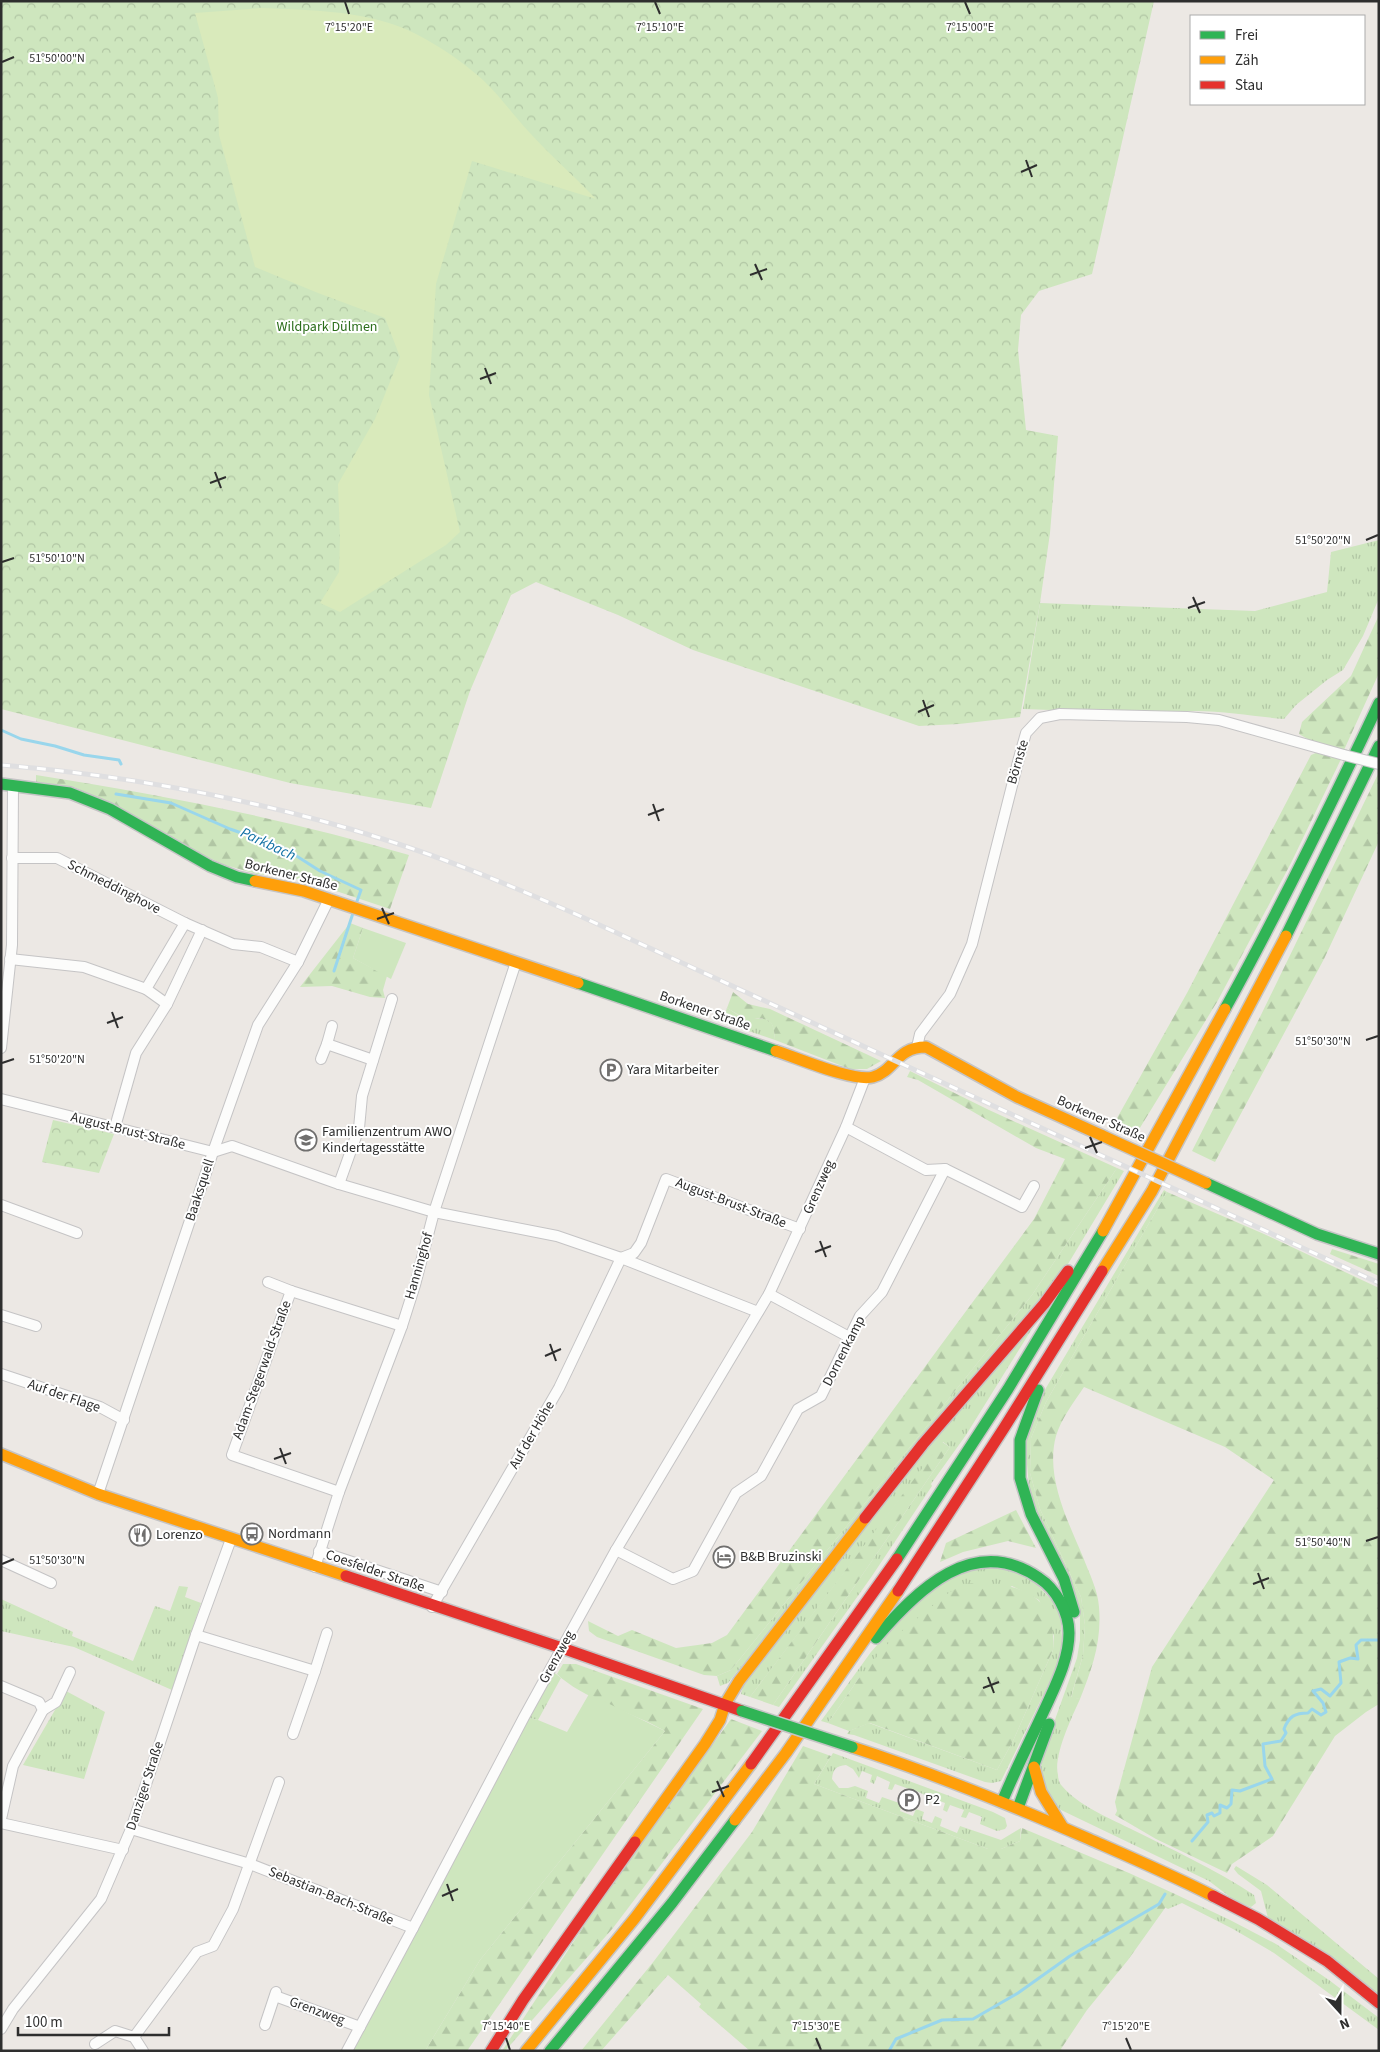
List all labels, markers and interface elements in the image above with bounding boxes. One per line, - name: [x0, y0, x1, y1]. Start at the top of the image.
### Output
- legend: [1190, 15, 1365, 105]
- text: 7°15'20"E: [325, 19, 373, 36]
- text: 7°15'10"E: [636, 19, 684, 36]
- text: 7°15'00"E: [946, 19, 994, 36]
- text: Frei: [1235, 25, 1258, 46]
- text: 51°50'00"N: [29, 50, 85, 67]
- text: Zäh: [1235, 50, 1259, 71]
- text: Stau: [1235, 75, 1263, 96]
- park label: Wildpark Dülmen: [276, 317, 378, 337]
- text: 51°50'20"N: [1295, 532, 1351, 549]
- text: 51°50'10"N: [29, 550, 85, 567]
- street label: Börnste: [1002, 737, 1034, 787]
- water label: Parkbach: [237, 822, 299, 866]
- street label: Borkener Straße: [242, 854, 340, 896]
- street label: Schmeddinghove: [64, 855, 164, 919]
- street label: Borkener Straße: [657, 986, 753, 1036]
- text: 51°50'30"N: [1295, 1033, 1351, 1050]
- text: 51°50'20"N: [29, 1051, 85, 1068]
- parking icon: Yara Mitarbeiter: [599, 1058, 623, 1082]
- place label: Yara Mitarbeiter: [626, 1060, 719, 1080]
- street label: Borkener Straße: [1054, 1091, 1149, 1147]
- street label: August-Brust-Straße: [69, 1107, 187, 1155]
- place label: Familienzentrum AWO Kindertagesstätte: [322, 1122, 452, 1158]
- school or university icon: Familienzentrum AWO Kindertagesstätte: [294, 1128, 318, 1152]
- street label: Baaksquell: [181, 1156, 220, 1224]
- street label: Grenzweg: [798, 1157, 840, 1217]
- street label: August-Brust-Straße: [673, 1173, 789, 1233]
- street label: Hanninghof: [400, 1229, 438, 1302]
- street label: Adam-Stegerwald-Straße: [228, 1298, 296, 1442]
- street label: Dornenkamp: [818, 1312, 870, 1390]
- street label: Auf der Flage: [25, 1374, 103, 1418]
- street label: Auf der Höhe: [504, 1397, 560, 1473]
- bus stop icon: Nordmann: [240, 1522, 264, 1546]
- restaurant icon: Lorenzo: [128, 1523, 152, 1547]
- place label: Nordmann: [268, 1524, 331, 1544]
- place label: Lorenzo: [156, 1525, 203, 1545]
- text: 51°50'40"N: [1295, 1534, 1351, 1551]
- street label: Coesfelder Straße: [323, 1545, 427, 1597]
- hotel icon: B&B Bruzinski: [712, 1545, 736, 1569]
- place label: B&B Bruzinski: [740, 1547, 822, 1567]
- text: 51°50'30"N: [29, 1552, 85, 1569]
- street label: Grenzweg: [534, 1627, 580, 1687]
- street label: Danziger Straße: [121, 1739, 169, 1833]
- parking icon: P2: [897, 1788, 921, 1812]
- place label: P2: [925, 1790, 940, 1810]
- street label: Sebastian-Bach-Straße: [265, 1862, 397, 1930]
- north arrow: [1315, 1987, 1365, 2037]
- street label: Grenzweg: [286, 1992, 348, 2030]
- scale bar: [18, 2004, 169, 2036]
- text: 100 m: [25, 2012, 63, 2033]
- text: N: [1336, 2012, 1352, 2034]
- text: 7°15'40"E: [482, 2018, 530, 2035]
- text: 7°15'30"E: [792, 2018, 840, 2035]
- text: 7°15'20"E: [1102, 2018, 1150, 2035]

